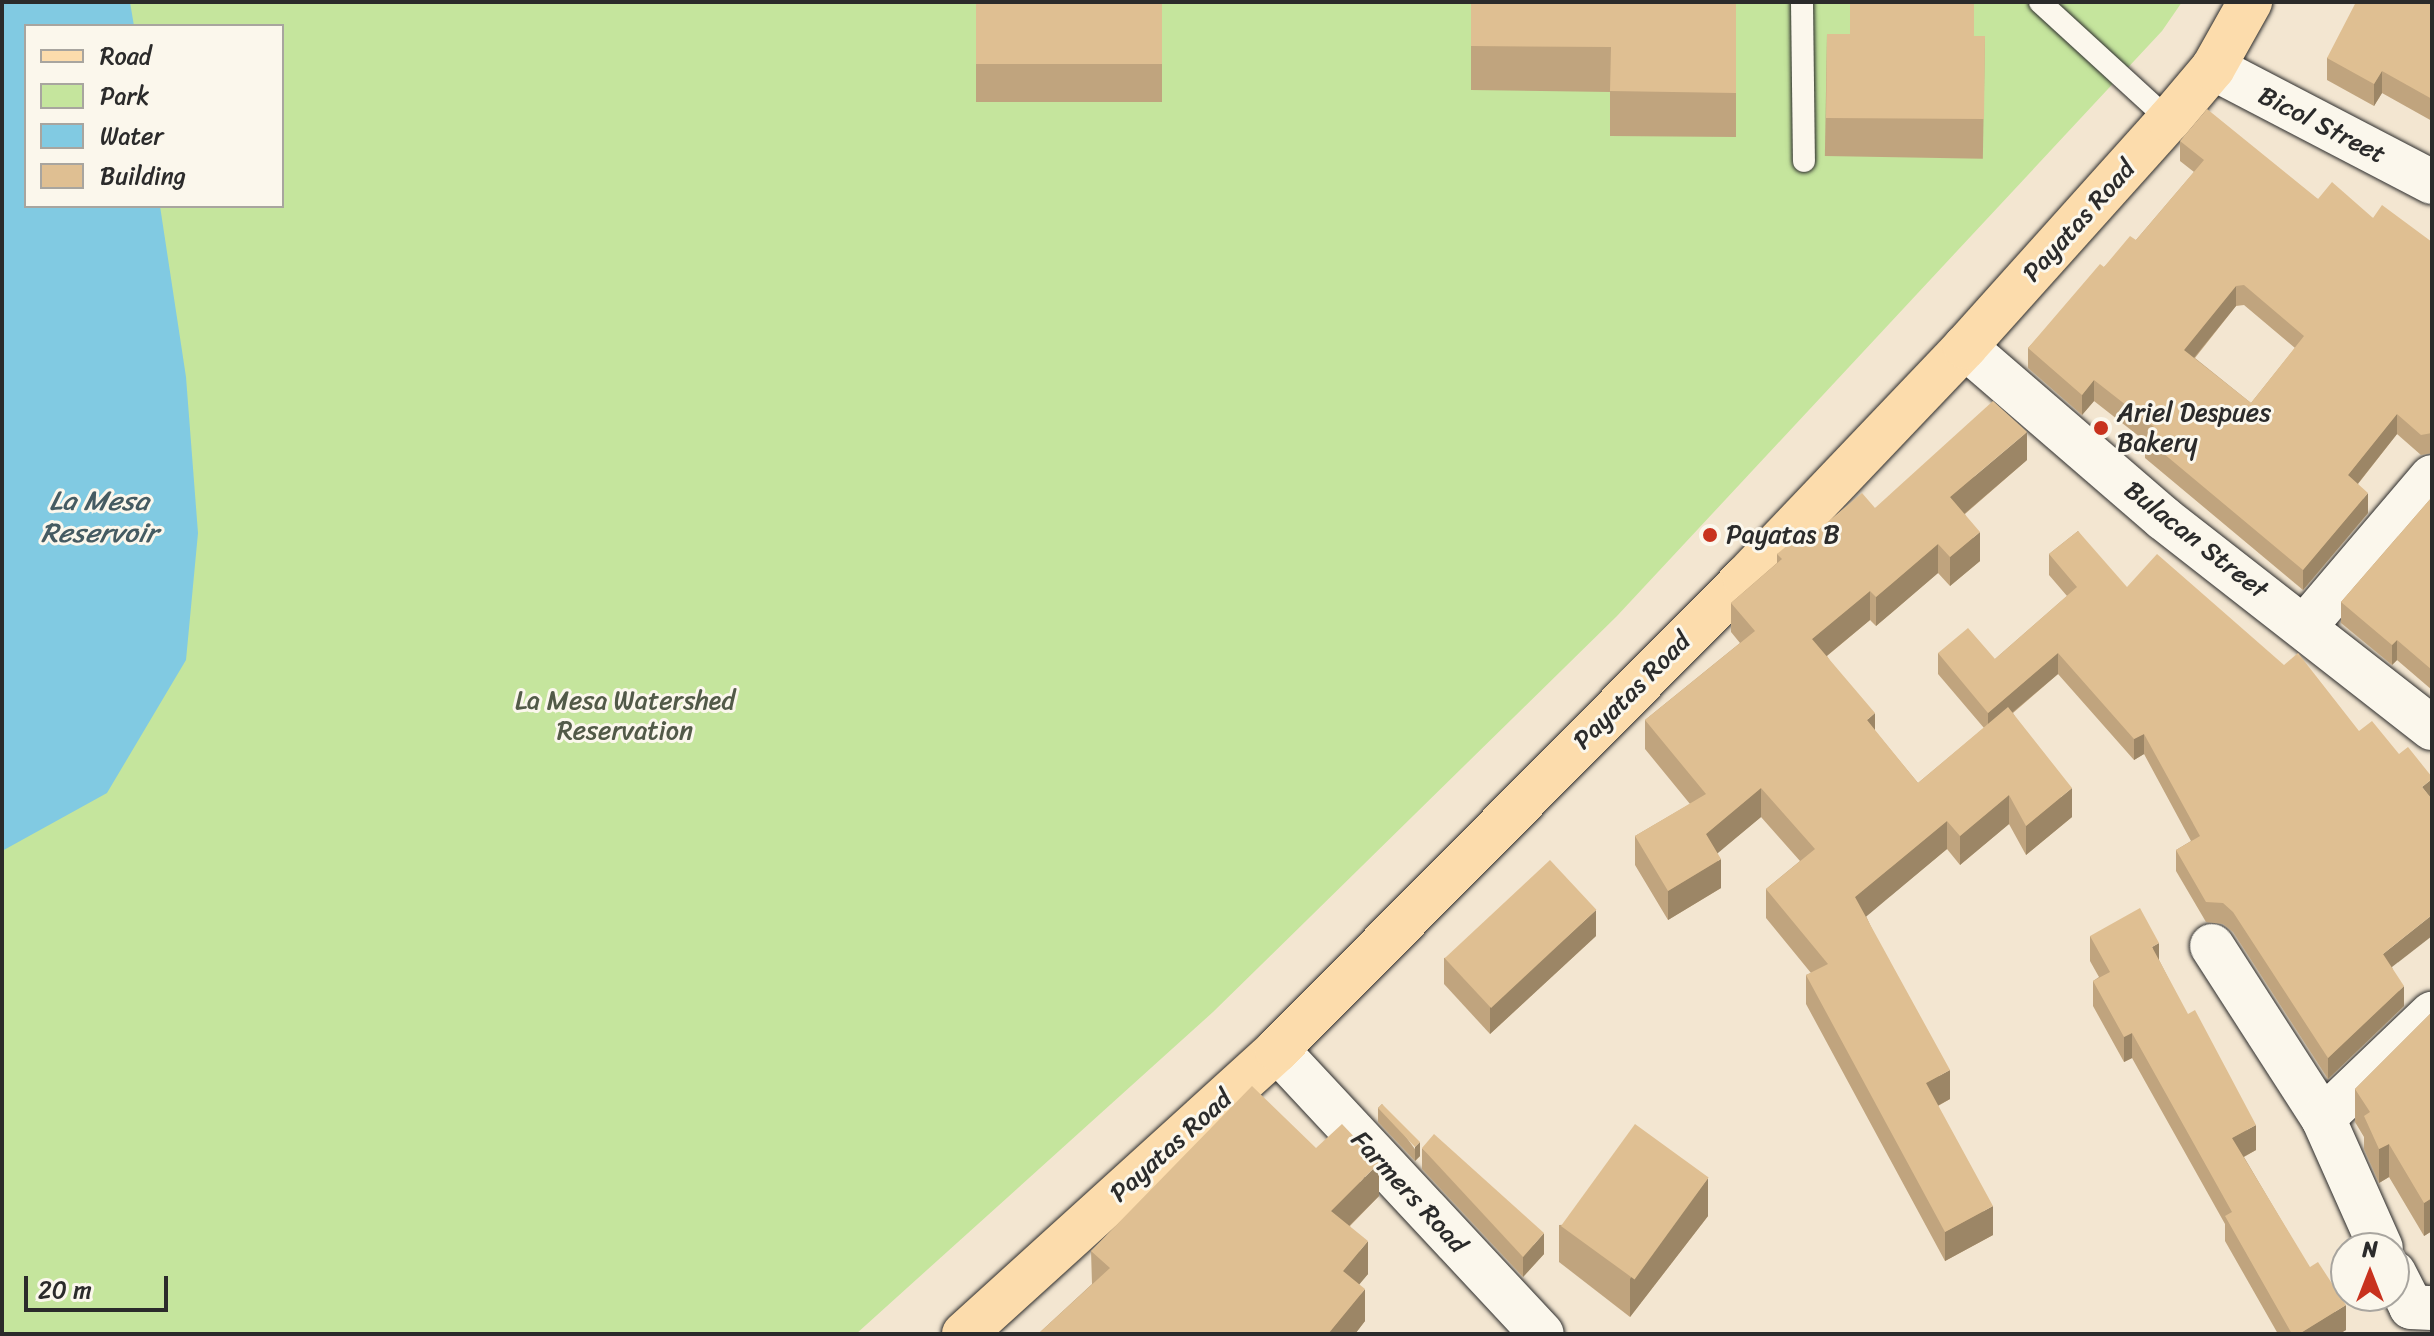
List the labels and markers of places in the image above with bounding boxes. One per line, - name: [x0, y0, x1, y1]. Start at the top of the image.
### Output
- place label: Ariel Despues Bakery: [2117, 397, 2271, 458]
- marker: Ariel Despues Bakery: [2092, 419, 2110, 437]
- place label: Payatas B: [1726, 519, 1840, 551]
- marker: Payatas B: [1701, 526, 1719, 544]

